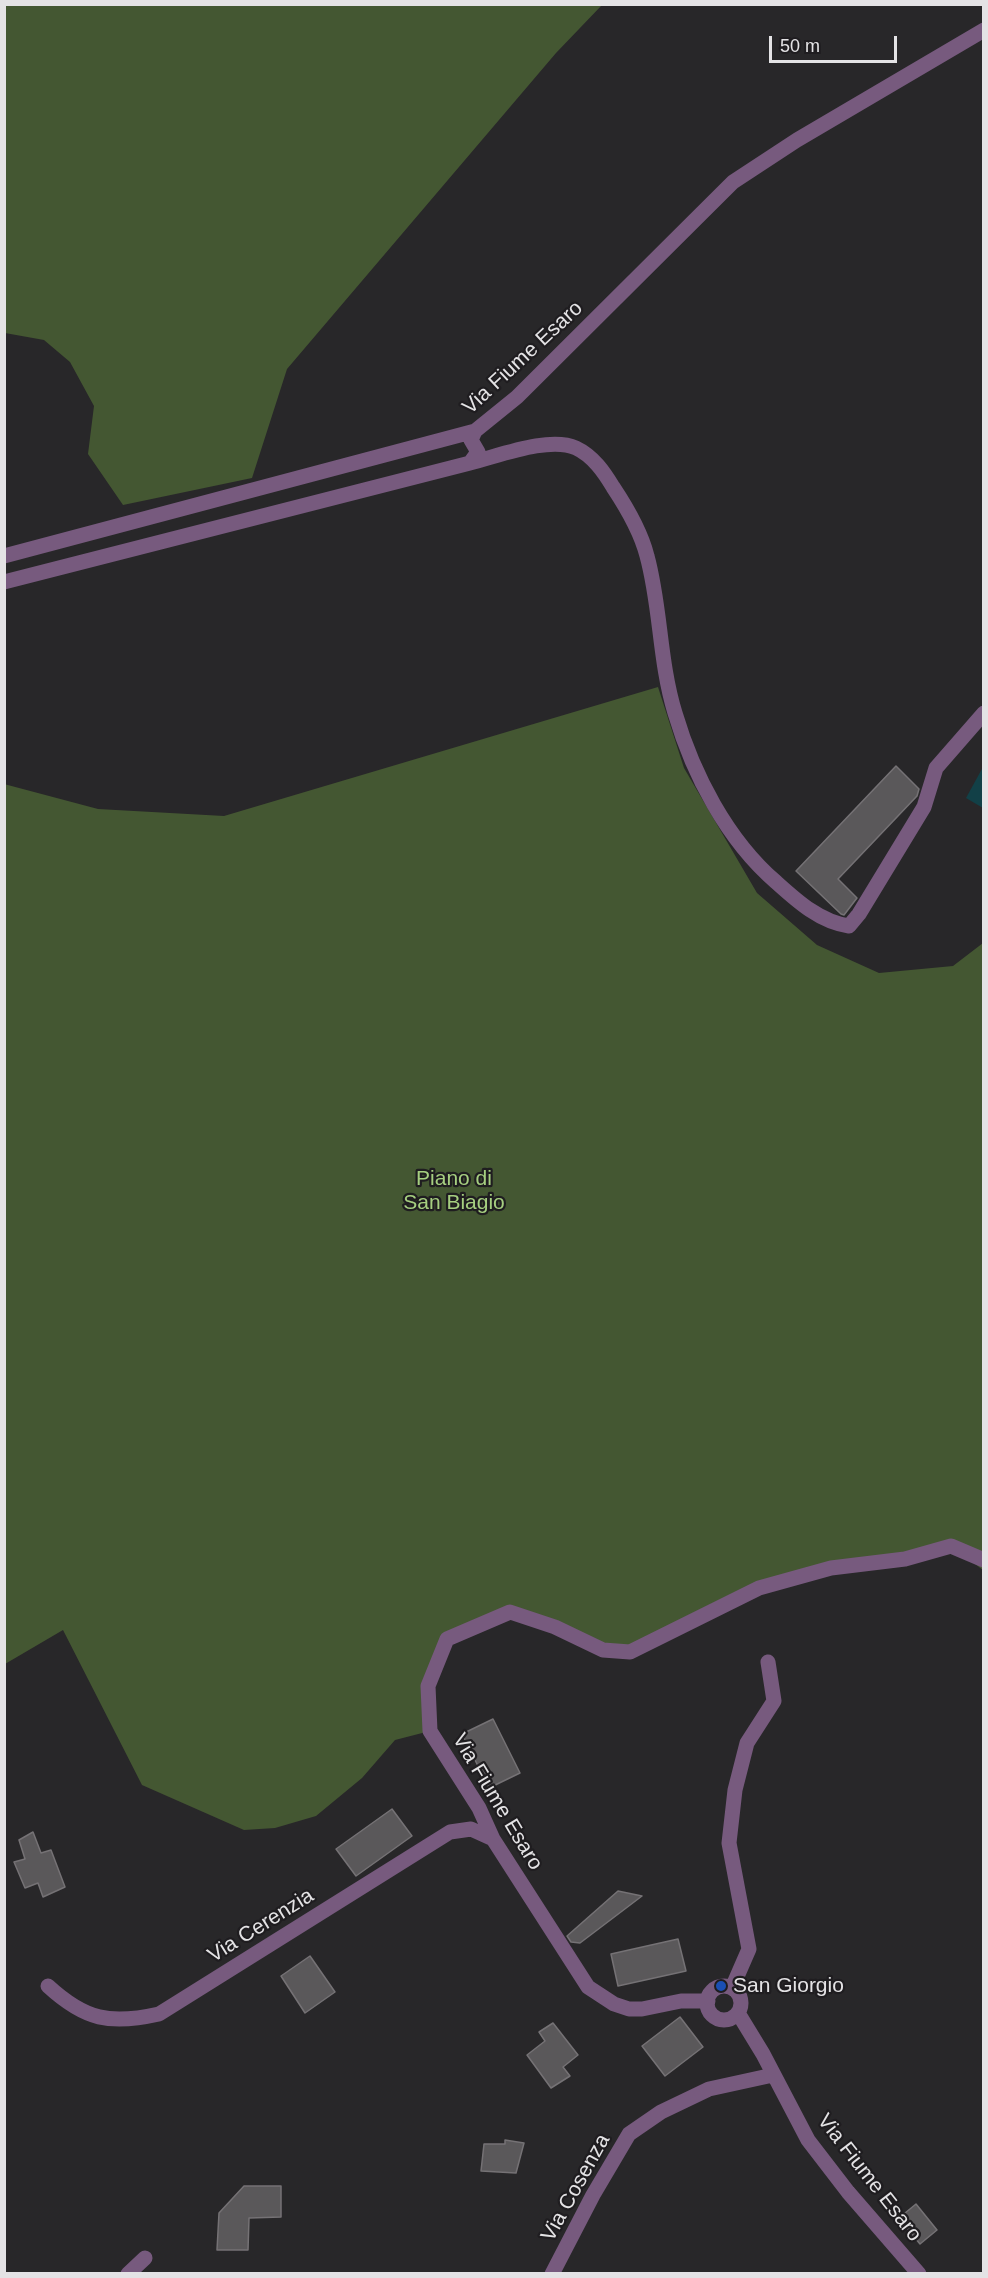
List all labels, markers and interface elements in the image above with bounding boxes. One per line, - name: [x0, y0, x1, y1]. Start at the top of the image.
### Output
- scale bar: [772, 24, 900, 62]
- text: 50 m: [780, 36, 820, 56]
- street label: Via Fiume Esaro: [458, 296, 588, 420]
- park label: Piano di San Biagio: [403, 1166, 505, 1216]
- street label: Via Fiume Esaro: [446, 1729, 548, 1875]
- street label: Via Cerenzia: [204, 1884, 318, 1968]
- place label: San Giorgio: [733, 1973, 844, 1999]
- marker: San Giorgio: [714, 1979, 728, 1993]
- street label: Via Fiume Esaro: [811, 2109, 927, 2247]
- street label: Via Cosenza: [536, 2130, 616, 2246]

